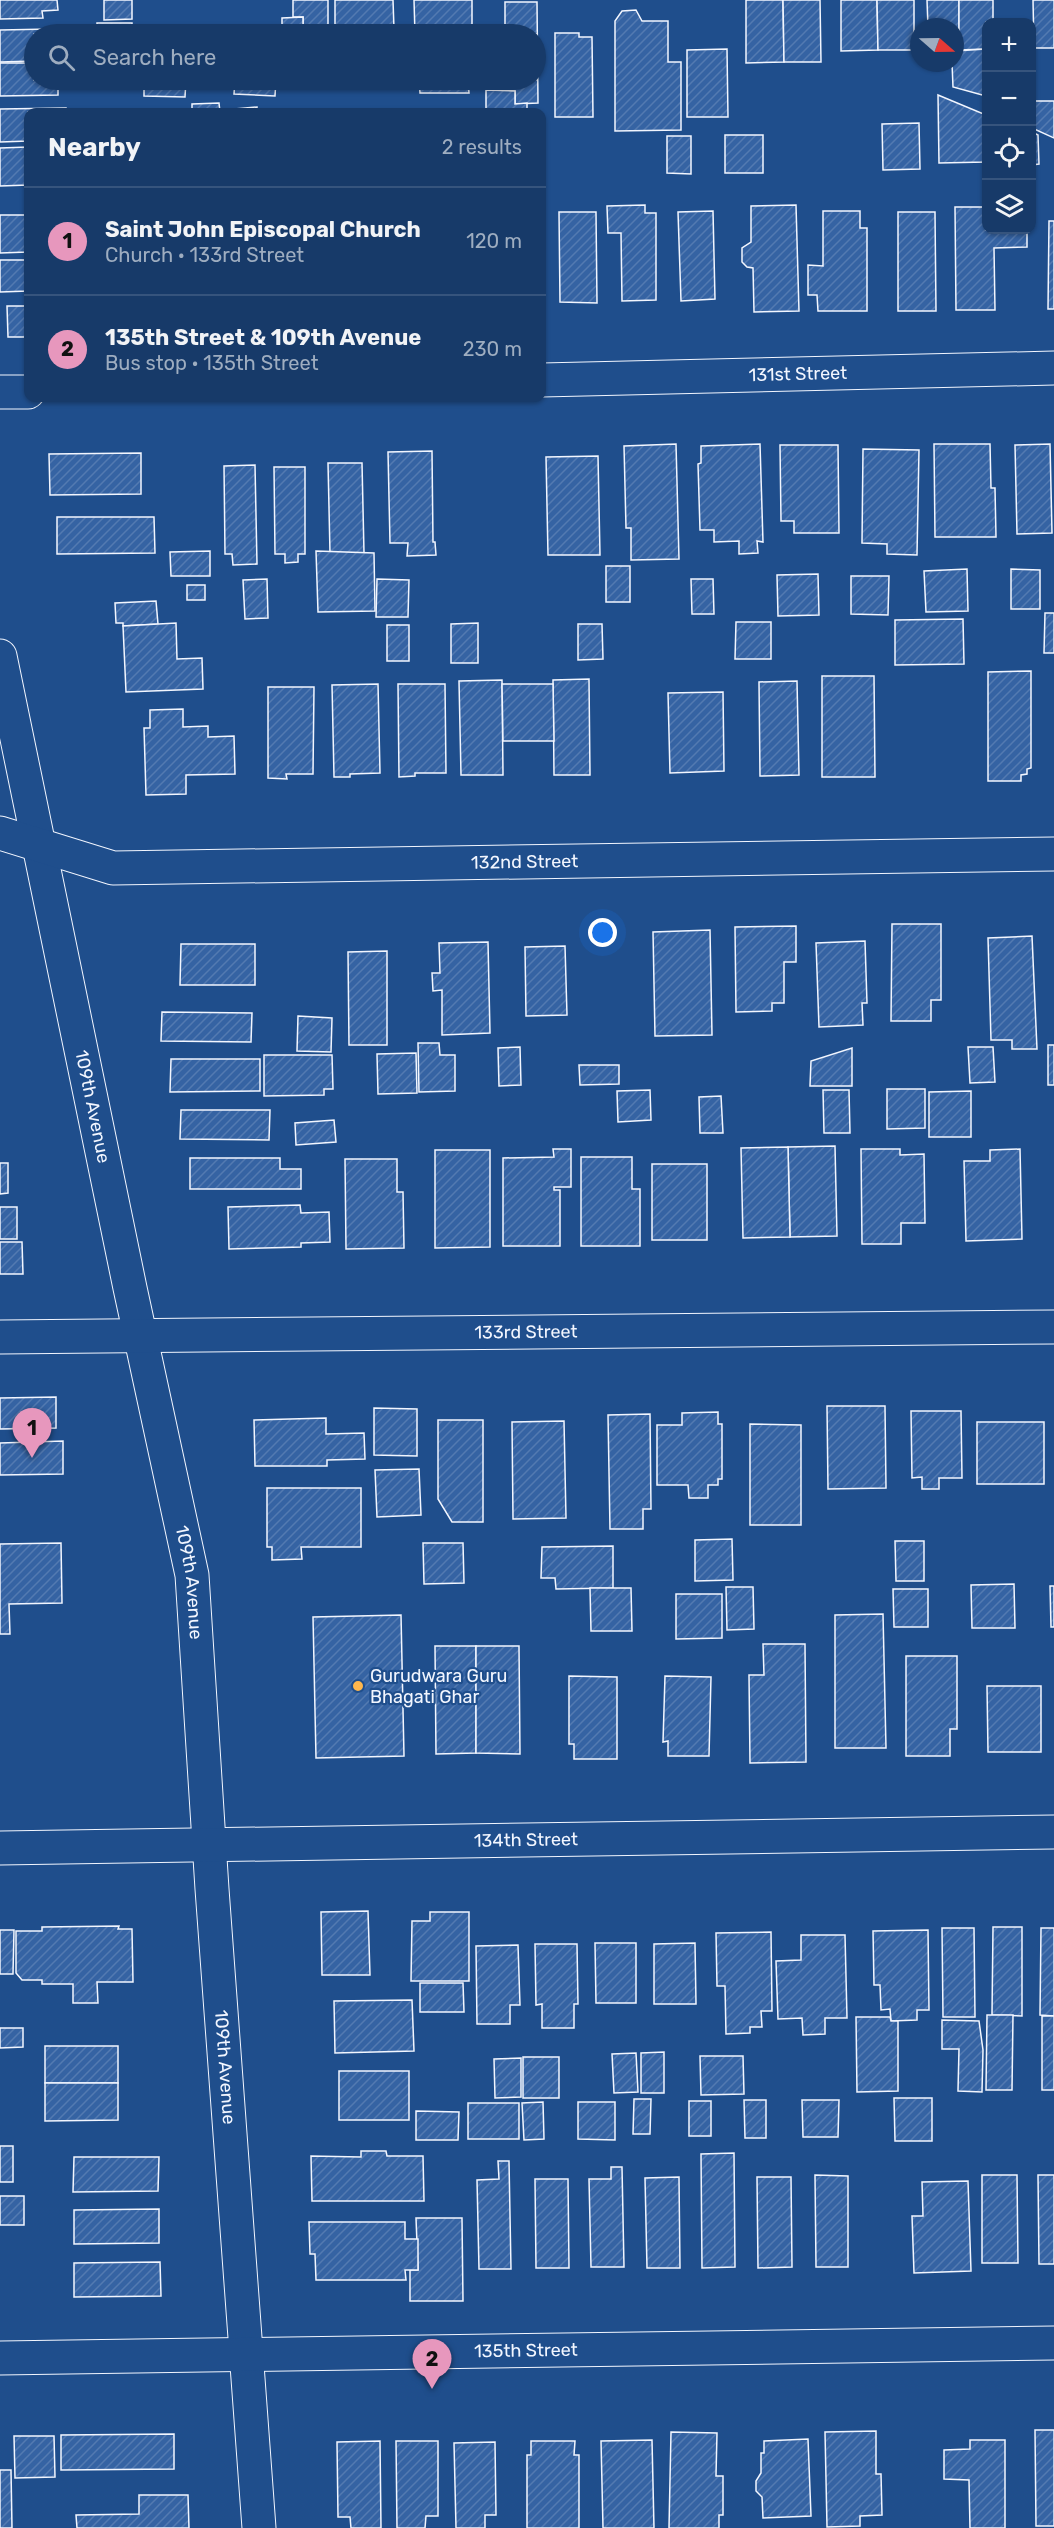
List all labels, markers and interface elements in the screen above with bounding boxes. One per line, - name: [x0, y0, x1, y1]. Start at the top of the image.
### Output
- north arrow: [910, 18, 964, 72]
- map controls: [982, 18, 1036, 234]
- button: +: [982, 18, 1036, 72]
- search box: [24, 24, 546, 90]
- icon: search: [45, 41, 78, 74]
- text: Search here: [93, 44, 216, 71]
- button: −: [982, 72, 1036, 126]
- button: locate: [982, 126, 1036, 180]
- text: Nearby: [48, 132, 141, 163]
- text: 2 results: [442, 135, 522, 159]
- button: layers: [982, 180, 1036, 234]
- text: Saint John Episcopal Church: [105, 216, 421, 243]
- text: 1: [63, 229, 72, 253]
- text: 120 m: [466, 229, 522, 253]
- text: Church · 133rd Street: [105, 243, 304, 267]
- text: 135th Street & 109th Avenue: [105, 324, 421, 351]
- text: 2: [61, 337, 74, 361]
- text: 230 m: [463, 337, 522, 361]
- text: Bus stop · 135th Street: [105, 351, 319, 375]
- street label: 131st Street: [748, 362, 848, 386]
- street label: 132nd Street: [471, 850, 578, 874]
- your location: [588, 918, 617, 947]
- street label: 109th Avenue: [70, 1048, 115, 1165]
- street label: 133rd Street: [474, 1321, 578, 1343]
- pin: 1: [12, 1408, 51, 1458]
- street label: 109th Avenue: [171, 1524, 207, 1640]
- place label: Gurudwara Guru Bhagati Ghar: [370, 1665, 507, 1708]
- marker: Gurudwara Guru Bhagati Ghar: [351, 1679, 365, 1693]
- street label: 134th Street: [474, 1828, 578, 1852]
- street label: 109th Avenue: [210, 2009, 240, 2125]
- street label: 135th Street: [474, 2339, 578, 2362]
- pin: 2: [412, 2340, 452, 2389]

